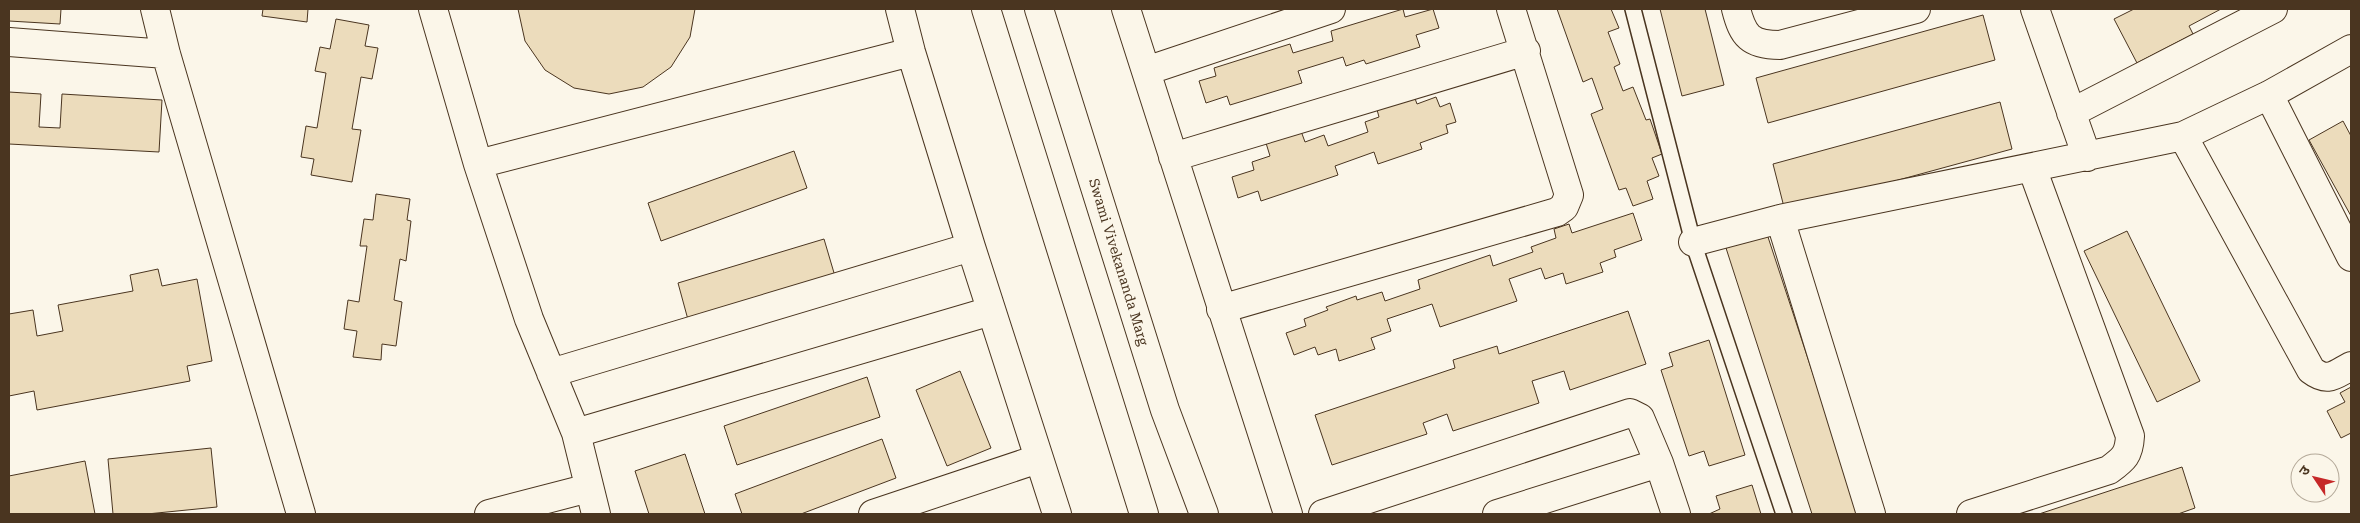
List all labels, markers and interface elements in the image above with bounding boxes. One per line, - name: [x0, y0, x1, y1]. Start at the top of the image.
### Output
- street label: Swami Vivekananda Marg: [1086, 176, 1152, 348]
- north arrow: [2290, 453, 2340, 503]
- text: उ: [2295, 462, 2314, 478]

